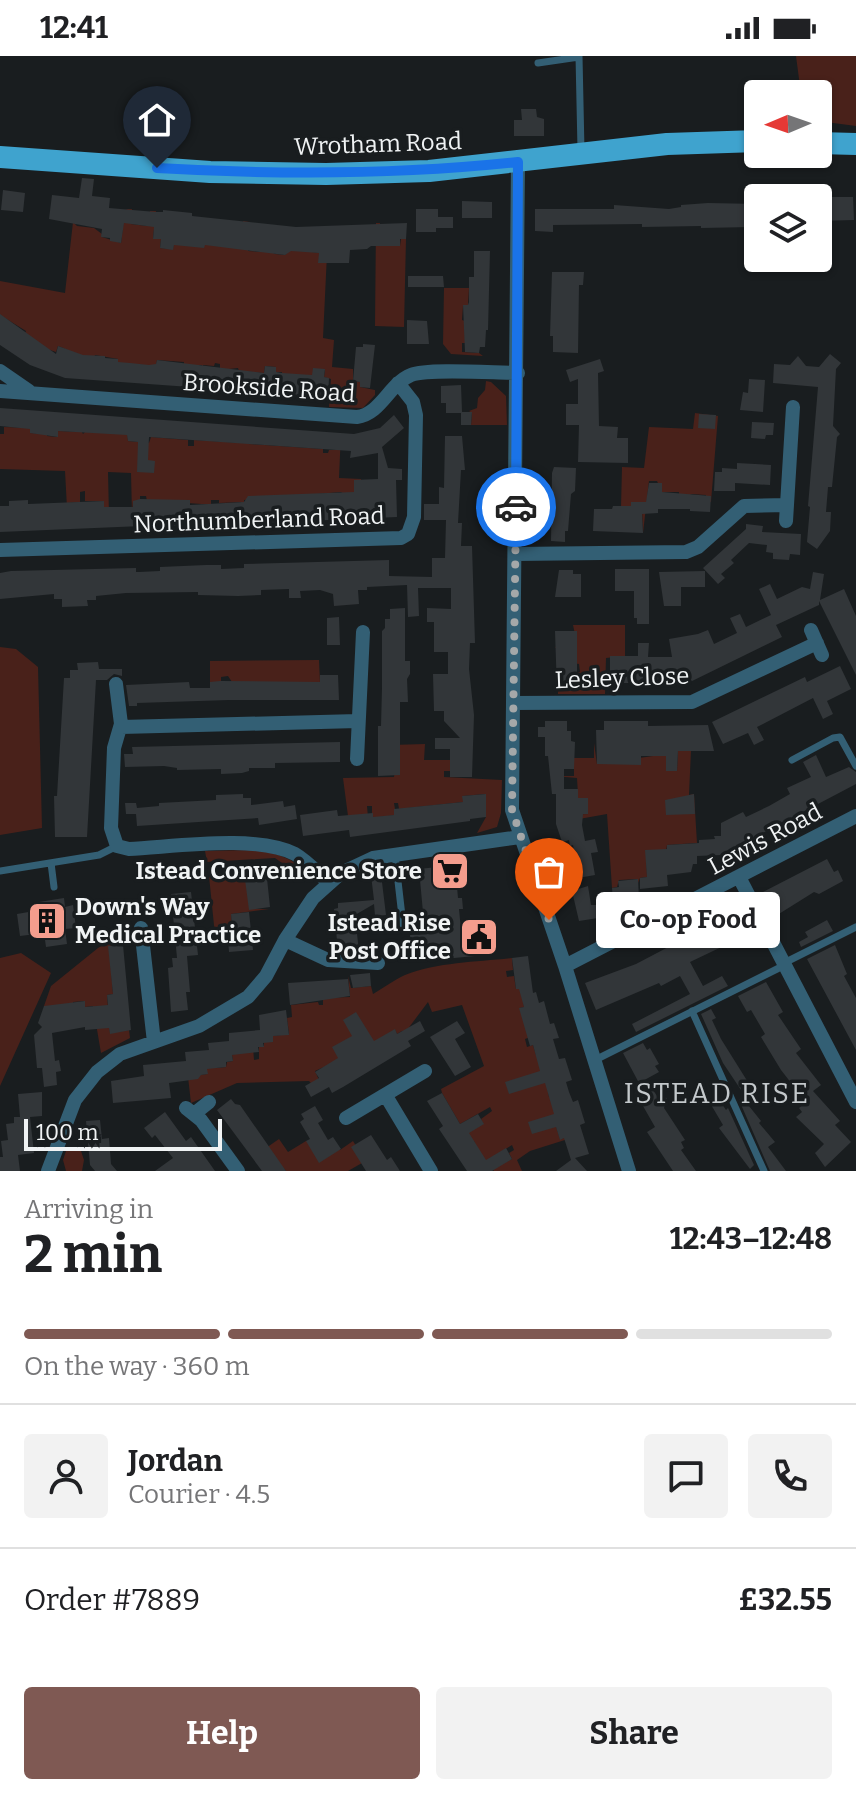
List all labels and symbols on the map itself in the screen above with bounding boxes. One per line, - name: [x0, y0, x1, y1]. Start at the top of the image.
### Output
- north arrow: [744, 80, 832, 168]
- pin: [123, 86, 191, 168]
- street label: Wrotham Road: [294, 127, 462, 161]
- street label: Brookside Road: [182, 368, 356, 408]
- courier: [476, 467, 556, 547]
- street label: Northumberland Road: [133, 502, 385, 538]
- street label: Lesley Close: [554, 662, 690, 694]
- street label: Lewis Road: [703, 797, 827, 881]
- pin: [515, 838, 583, 920]
- supermarket icon: Istead Convenience Store: [429, 850, 471, 892]
- place label: Istead Convenience Store: [136, 857, 422, 885]
- callout: Co-op Food: [597, 892, 781, 948]
- place label: Down's Way Medical Practice: [75, 893, 261, 949]
- building icon: Down's Way Medical Practice: [26, 900, 68, 942]
- place label: Istead Rise Post Office: [328, 909, 451, 965]
- public building icon: Istead Rise Post Office: [458, 916, 500, 958]
- district label: ISTEAD RISE: [624, 1077, 810, 1110]
- scale bar: [24, 1115, 222, 1151]

